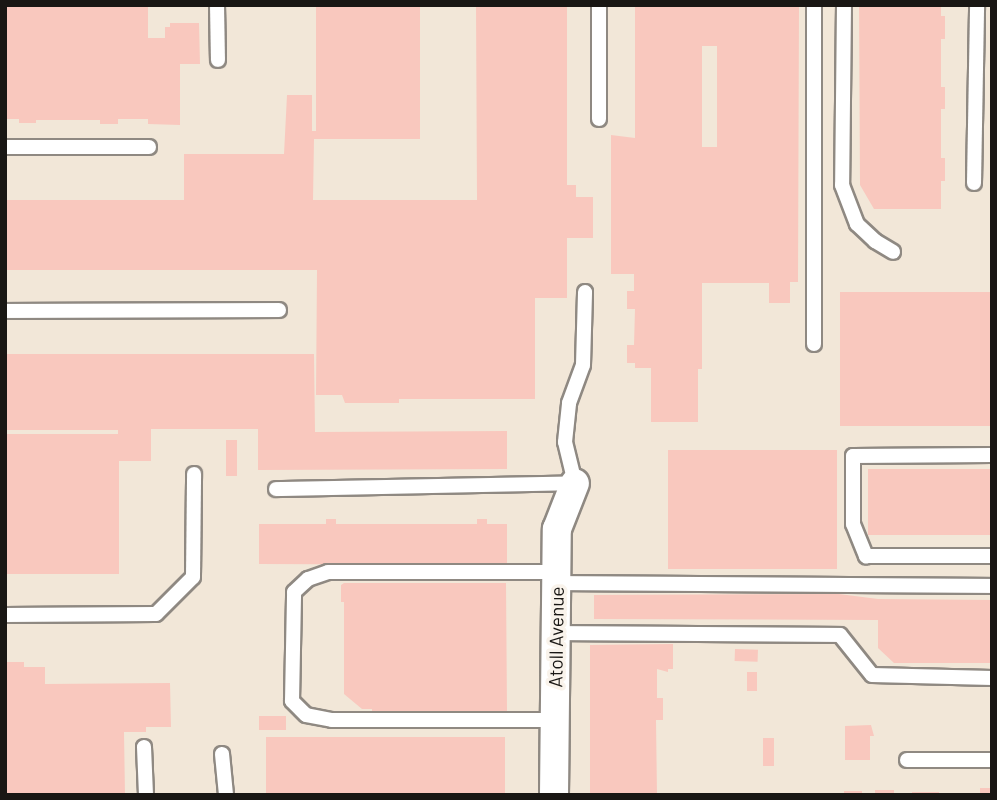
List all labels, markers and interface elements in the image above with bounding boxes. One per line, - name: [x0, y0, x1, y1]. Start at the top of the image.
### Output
- street label: Atoll Avenue: [544, 586, 568, 688]

